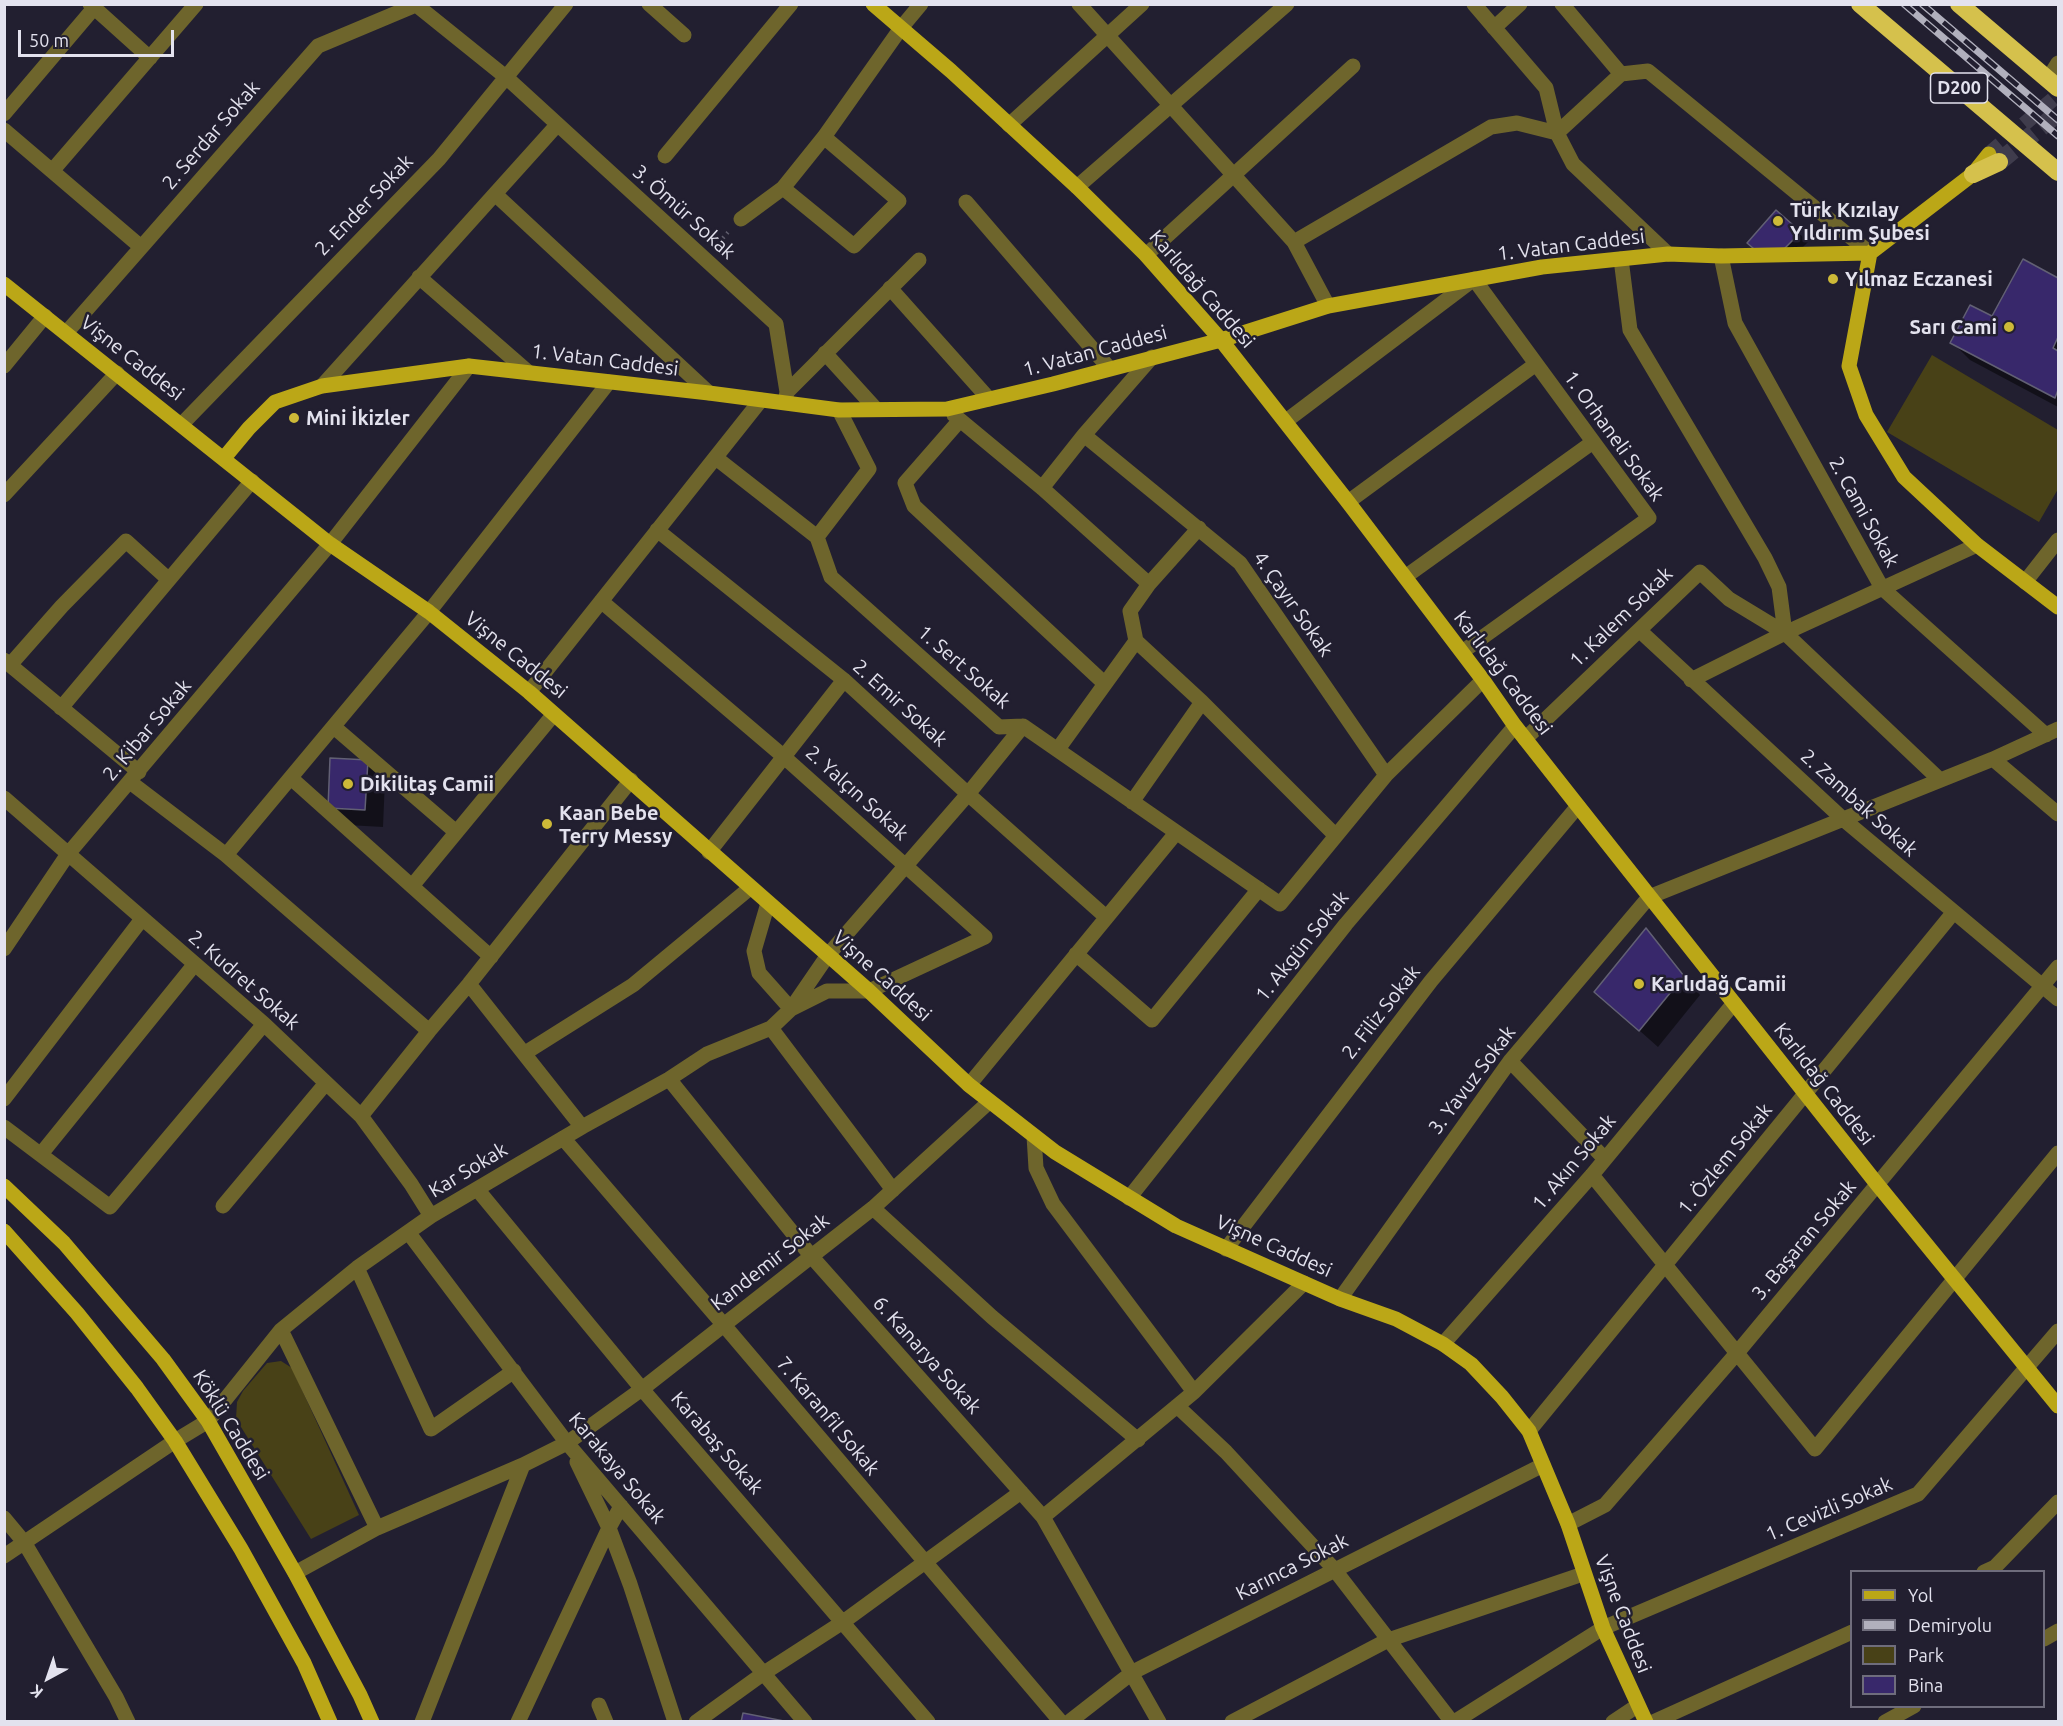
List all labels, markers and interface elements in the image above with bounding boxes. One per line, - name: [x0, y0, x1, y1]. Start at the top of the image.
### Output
- scale bar: [21, 18, 177, 56]
- text: 50 m: [29, 30, 69, 50]
- road number: D200: [1930, 73, 1988, 103]
- street label: 2. Serdar Sokak: [157, 76, 265, 194]
- street label: 2. Ender Sokak: [310, 150, 418, 260]
- street label: 3. Ömür Sokak: [628, 160, 740, 264]
- place label: Türk Kızılay Yıldırım Şubesi: [1790, 198, 1930, 245]
- marker: Türk Kızılay Yıldırım Şubesi: [1771, 214, 1785, 228]
- street label: 1. Vatan Caddesi: [1496, 224, 1646, 266]
- street label: Karlıdağ Caddesi: [1144, 225, 1260, 353]
- place label: Yılmaz Eczanesi: [1845, 267, 1993, 291]
- marker: Yılmaz Eczanesi: [1826, 272, 1840, 286]
- street label: Vişne Caddesi: [76, 310, 188, 406]
- place label: Sarı Cami: [1909, 315, 1997, 339]
- street label: 1. Vatan Caddesi: [1020, 320, 1170, 382]
- marker: Sarı Cami: [2002, 320, 2016, 334]
- street label: 1. Vatan Caddesi: [530, 339, 680, 381]
- street label: 1. Orhaneli Sokak: [1559, 366, 1669, 506]
- place label: Mini İkizler: [306, 406, 410, 430]
- marker: Mini İkizler: [287, 411, 301, 425]
- street label: 2. Cami Sokak: [1824, 453, 1904, 571]
- street label: 4. Çayır Sokak: [1248, 547, 1338, 661]
- street label: 1. Kalem Sokak: [1564, 562, 1678, 672]
- street label: Karlıdağ Caddesi: [1449, 606, 1557, 740]
- street label: Vişne Caddesi: [460, 607, 572, 703]
- street label: 1. Sert Sokak: [913, 620, 1015, 714]
- street label: 2. Emir Sokak: [848, 654, 952, 752]
- street label: 2. Kibar Sokak: [98, 674, 196, 786]
- street label: 2. Yalçın Sokak: [801, 741, 913, 845]
- street label: 2. Zambak Sokak: [1796, 744, 1922, 862]
- place label: Dikilitaş Camii: [360, 772, 494, 796]
- marker: Dikilitaş Camii: [341, 777, 355, 791]
- place label: Kaan Bebe Terry Messy: [559, 801, 672, 848]
- marker: Kaan Bebe Terry Messy: [540, 817, 554, 831]
- street label: 1. Akgün Sokak: [1250, 886, 1354, 1006]
- street label: 2. Kudret Sokak: [183, 925, 305, 1035]
- street label: Vişne Caddesi: [828, 925, 936, 1027]
- street label: 2. Filiz Sokak: [1337, 960, 1425, 1064]
- place label: Karlıdağ Camii: [1651, 972, 1786, 996]
- marker: Karlıdağ Camii: [1632, 977, 1646, 991]
- street label: Karlıdağ Caddesi: [1769, 1018, 1879, 1150]
- street label: 3. Yavuz Sokak: [1423, 1021, 1521, 1139]
- street label: 1. Özlem Sokak: [1673, 1099, 1777, 1219]
- street label: 1. Akın Sokak: [1527, 1109, 1621, 1215]
- street label: Kar Sokak: [424, 1137, 512, 1203]
- street label: 3. Başaran Sokak: [1747, 1175, 1861, 1305]
- street label: Kandemir Sokak: [706, 1208, 834, 1316]
- street label: Vişne Caddesi: [1212, 1210, 1336, 1282]
- street label: 6. Kanarya Sokak: [868, 1291, 986, 1419]
- street label: 7. Karanfil Sokak: [771, 1352, 885, 1480]
- street label: Köklü Caddesi: [188, 1365, 274, 1485]
- street label: Karabaş Sokak: [666, 1387, 768, 1499]
- street label: Karakaya Sokak: [564, 1408, 670, 1528]
- street label: 1. Cevizli Sokak: [1762, 1472, 1896, 1546]
- street label: Karınca Sokak: [1232, 1528, 1352, 1606]
- street label: Vişne Caddesi: [1589, 1552, 1657, 1676]
- legend: [1850, 1570, 2045, 1708]
- text: Yol: [1908, 1585, 1933, 1605]
- text: Demiryolu: [1908, 1615, 1992, 1635]
- text: Park: [1908, 1645, 1944, 1665]
- north arrow: [18, 1648, 78, 1708]
- text: Bina: [1908, 1675, 1943, 1695]
- text: K: [27, 1681, 46, 1702]

